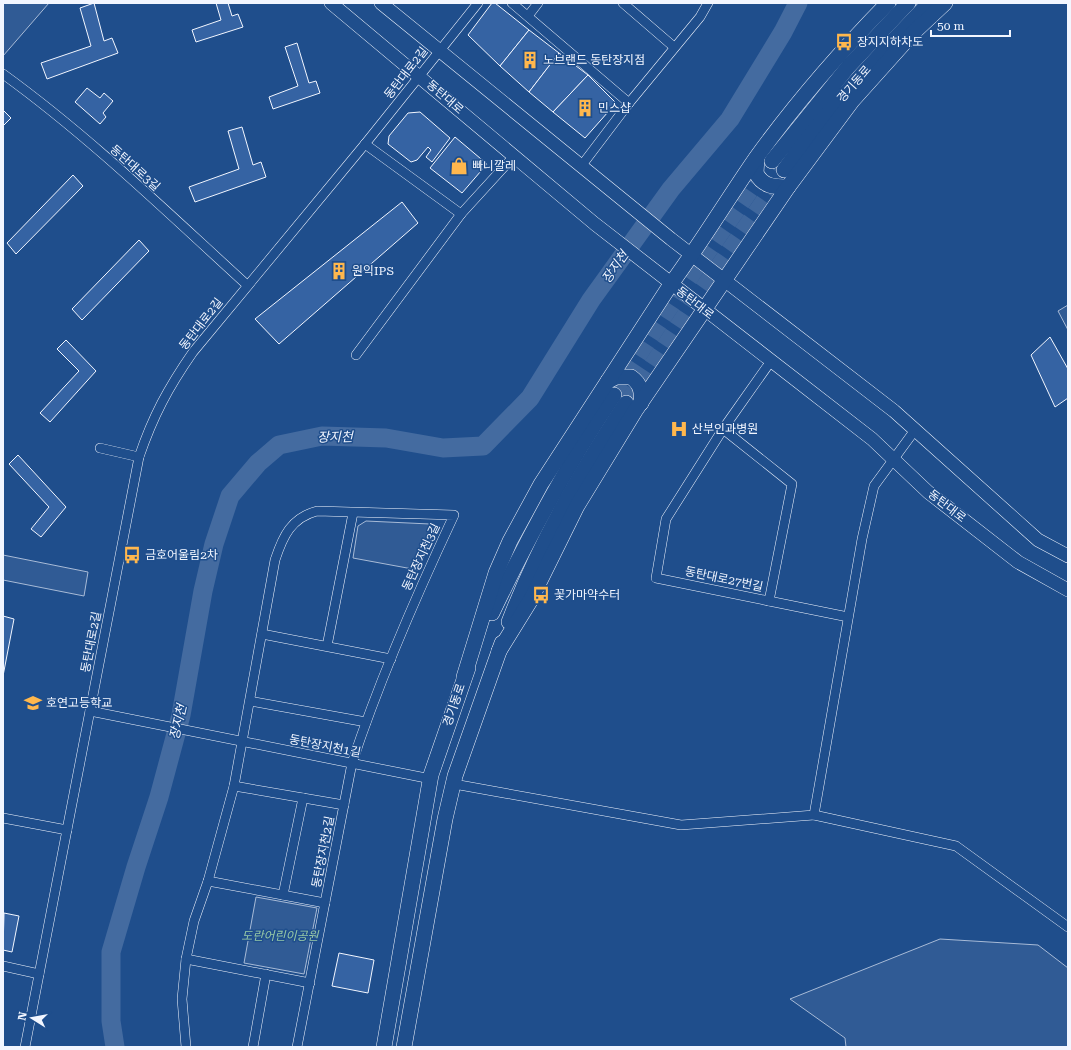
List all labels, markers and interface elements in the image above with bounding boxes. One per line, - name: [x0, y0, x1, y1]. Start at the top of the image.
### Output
- scale bar: [931, 12, 1010, 38]
- text: 50 m: [937, 19, 964, 33]
- bus stop icon: 장지지하차도: [834, 32, 854, 52]
- place label: 장지지하차도: [857, 35, 923, 49]
- street label: 동탄대로2길: [381, 44, 431, 102]
- building icon: 노브랜드 동탄장지점: [520, 50, 540, 70]
- place label: 노브랜드 동탄장지점: [543, 53, 645, 67]
- street label: 경기동로: [834, 63, 874, 105]
- street label: 동탄대로: [424, 77, 466, 117]
- building icon: 민스샵: [575, 98, 595, 118]
- place label: 민스샵: [598, 101, 631, 115]
- street label: 동탄대로3길: [107, 142, 163, 194]
- shop icon: 빠니깔레: [449, 156, 469, 176]
- place label: 빠니깔레: [472, 159, 516, 173]
- water label: 장지천: [599, 247, 632, 286]
- building icon: 원익IPS: [329, 261, 349, 281]
- place label: 원익IPS: [352, 264, 394, 278]
- street label: 동탄대로: [673, 284, 717, 322]
- street label: 동탄대로2길: [176, 295, 226, 353]
- hospital icon: 산부인과병원: [669, 419, 689, 439]
- place label: 산부인과병원: [692, 422, 758, 436]
- water label: 장지천: [317, 429, 354, 445]
- street label: 동탄대로: [925, 487, 969, 525]
- street label: 동탄장지천3길: [399, 521, 443, 593]
- bus stop icon: 금호어울림2차: [122, 545, 142, 565]
- place label: 금호어울림2차: [145, 548, 218, 562]
- street label: 동탄대로27번길: [684, 564, 764, 594]
- bus stop icon: 꽃가마약수터: [531, 585, 551, 605]
- place label: 꽃가마약수터: [554, 588, 620, 602]
- street label: 동탄대로2길: [78, 610, 104, 674]
- street label: 경기동로: [440, 682, 468, 728]
- school or university icon: 호연고등학교: [23, 693, 43, 713]
- place label: 호연고등학교: [46, 696, 112, 710]
- water label: 장지천: [167, 702, 190, 741]
- street label: 동탄장지천1길: [288, 732, 362, 760]
- street label: 동탄장지천2길: [309, 815, 337, 889]
- park label: 도란어린이공원: [241, 929, 320, 943]
- north arrow: [12, 998, 52, 1038]
- text: N: [15, 1010, 30, 1022]

